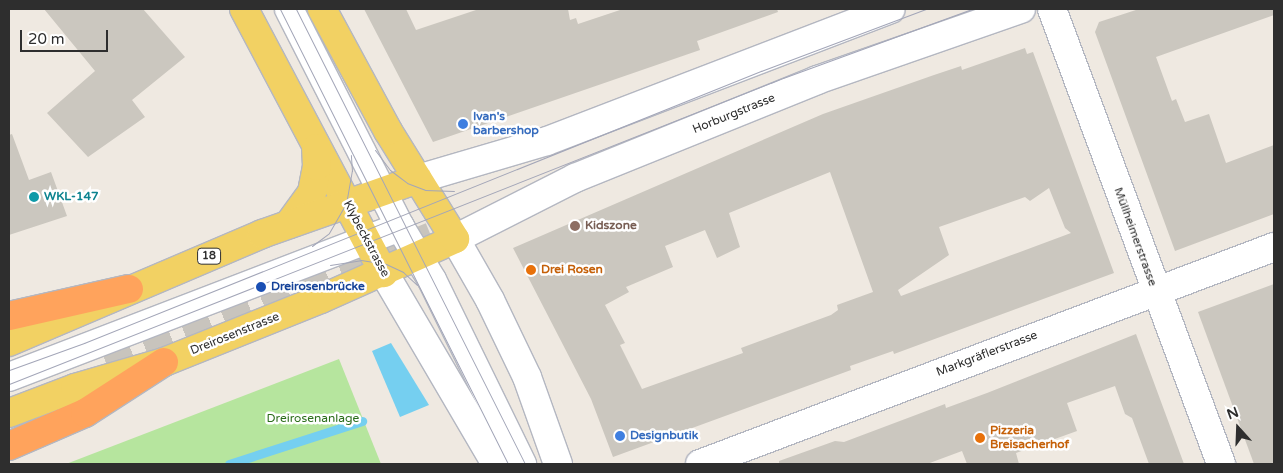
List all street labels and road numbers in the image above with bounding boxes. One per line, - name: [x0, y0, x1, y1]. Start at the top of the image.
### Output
- street label: Horburgstrasse: [691, 91, 777, 137]
- street label: Müllheimerstrasse: [1110, 186, 1160, 288]
- street label: Klybeckstrasse: [340, 198, 392, 280]
- road number: 18: [196, 248, 222, 264]
- street label: Dreirosenstrasse: [188, 310, 282, 358]
- street label: Markgräflerstrasse: [934, 328, 1040, 380]

